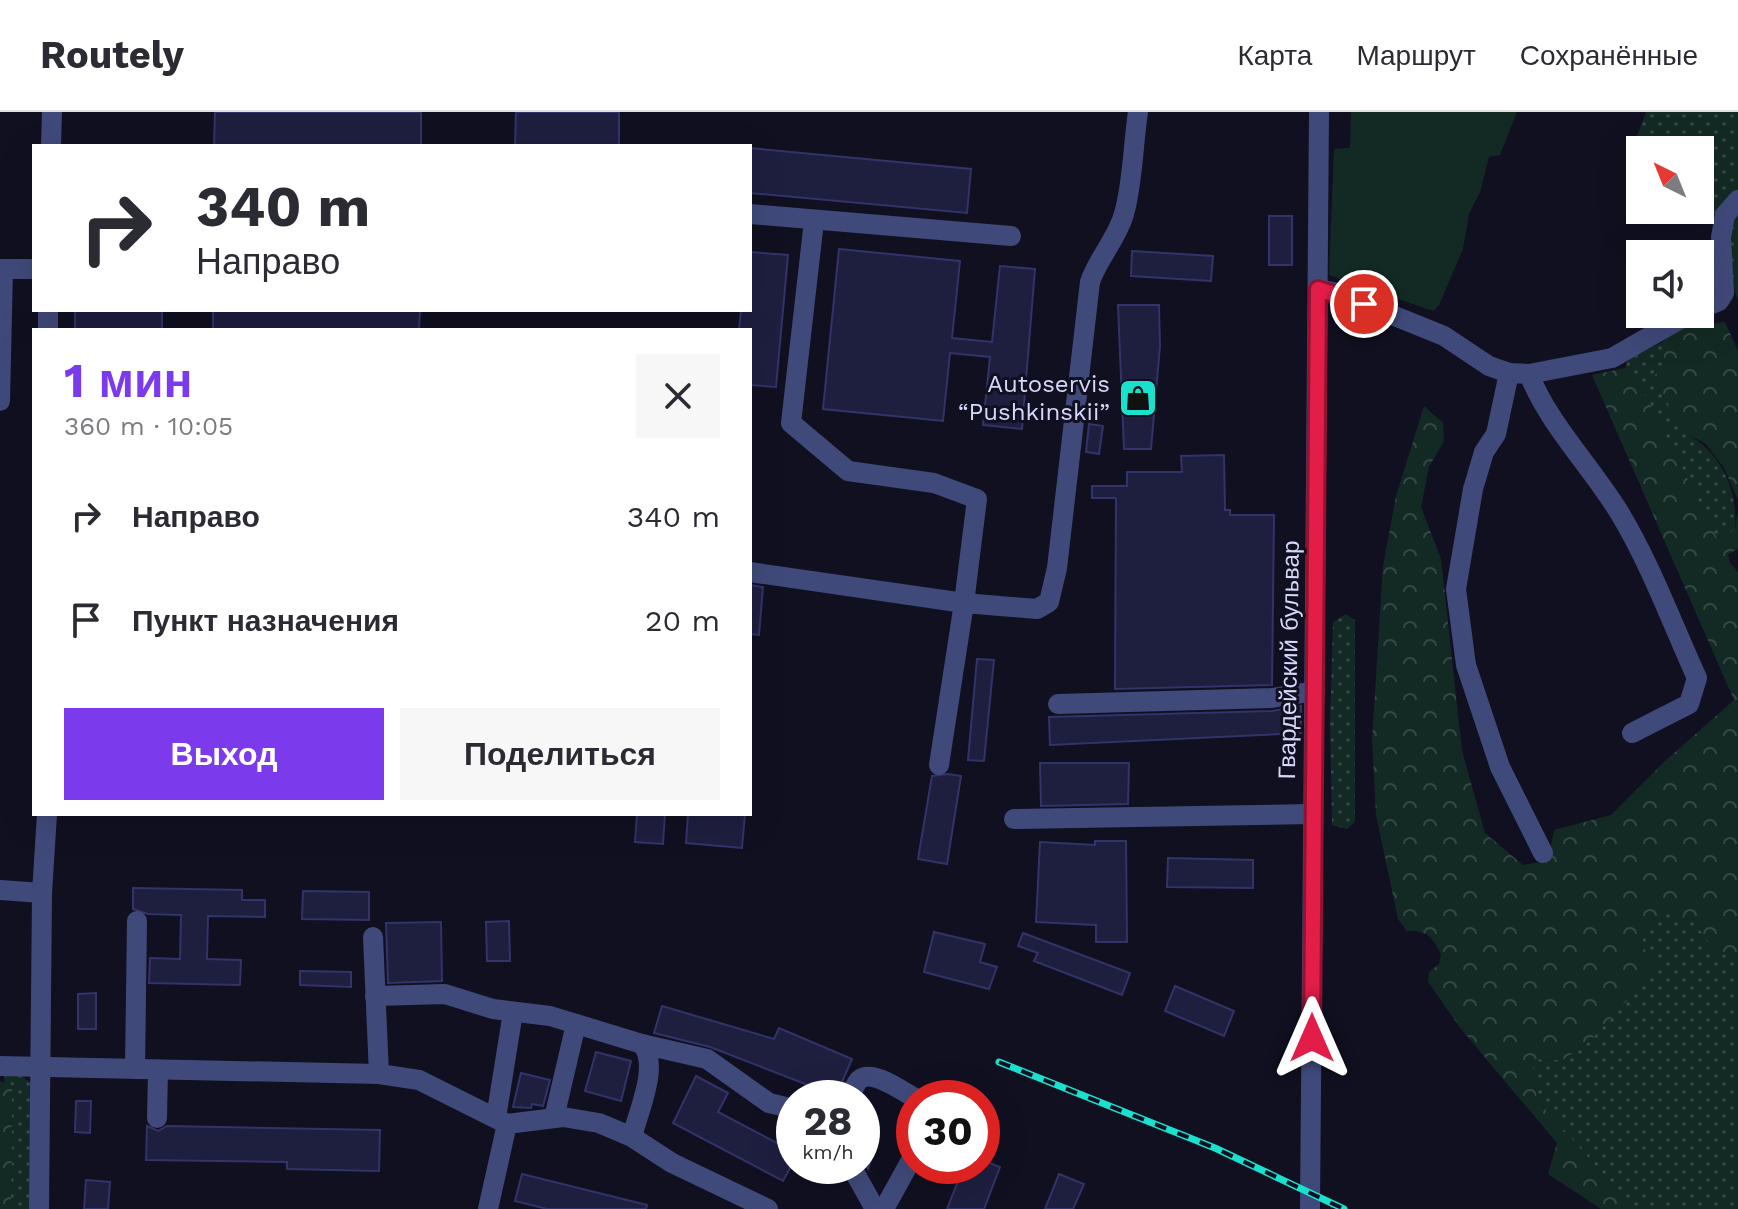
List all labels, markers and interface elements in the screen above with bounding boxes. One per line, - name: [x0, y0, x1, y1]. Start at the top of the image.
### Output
- text: Routely: [40, 33, 184, 77]
- text: Карта: [1237, 39, 1312, 72]
- text: Маршрут: [1356, 39, 1476, 72]
- text: Сохранённые: [1520, 39, 1698, 72]
- north arrow: [1626, 136, 1714, 224]
- map controls: [1626, 136, 1714, 328]
- text: 340 m: [196, 174, 370, 240]
- icon: right: [64, 176, 168, 280]
- button: sound: [1626, 240, 1714, 328]
- text: Направо: [196, 241, 340, 283]
- pin: [1330, 270, 1398, 338]
- icon: arrive: [1342, 282, 1386, 326]
- text: 1 мин: [64, 352, 192, 409]
- button: close: [636, 354, 720, 438]
- place label: Autoservis “Pushkinskii”: [958, 370, 1110, 426]
- shop icon: Autoservis “Pushkinskii”: [1117, 377, 1159, 419]
- text: 360 m · 10:05: [64, 411, 233, 441]
- icon: right: [64, 494, 108, 538]
- text: Направо: [132, 499, 260, 534]
- text: 340 m: [627, 499, 720, 534]
- street label: Гвардейский бульвар: [1273, 540, 1305, 780]
- icon: arrive: [64, 598, 108, 642]
- text: Пункт назначения: [132, 603, 399, 638]
- text: 20 m: [645, 603, 720, 638]
- button: Выход: [64, 708, 384, 800]
- button: Поделиться: [400, 708, 720, 800]
- position arrow: [1270, 996, 1354, 1080]
- speed limit sign: 30: [896, 1080, 1000, 1184]
- text: 28: [804, 1098, 852, 1145]
- text: km/h: [802, 1140, 854, 1164]

